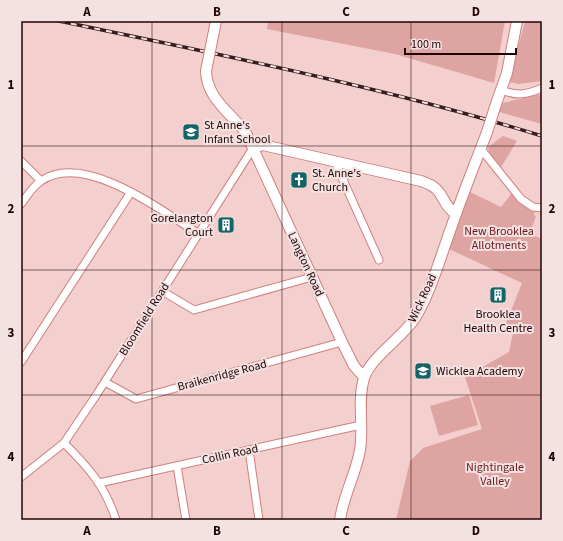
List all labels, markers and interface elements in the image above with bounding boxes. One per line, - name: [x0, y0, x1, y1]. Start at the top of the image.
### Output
- text: A: [82, 3, 91, 21]
- text: B: [213, 3, 221, 21]
- text: C: [342, 3, 350, 21]
- text: D: [472, 3, 480, 21]
- scale bar: [405, 30, 516, 56]
- text: 100 m: [411, 36, 441, 53]
- text: 1: [8, 76, 15, 94]
- text: 1: [549, 76, 556, 94]
- place label: St Anne's Infant School: [204, 117, 271, 148]
- school or university icon: St Anne's Infant School: [181, 122, 201, 142]
- place label: St. Anne's Church: [312, 165, 361, 196]
- church icon: St. Anne's Church: [289, 170, 309, 190]
- text: 2: [8, 200, 15, 218]
- text: 2: [549, 200, 556, 218]
- place label: Gorelangton Court: [150, 210, 213, 241]
- building icon: Gorelangton Court: [216, 215, 236, 235]
- park label: New Brooklea Allotments: [464, 223, 534, 254]
- street label: Langton Road: [283, 229, 328, 299]
- street label: Wick Road: [404, 271, 441, 325]
- street label: Bloomfield Road: [115, 279, 174, 359]
- building icon: Brooklea Health Centre: [488, 285, 508, 305]
- place label: Brooklea Health Centre: [463, 306, 533, 337]
- text: 3: [8, 324, 15, 342]
- text: 3: [549, 324, 556, 342]
- street label: Braikenridge Road: [176, 355, 269, 396]
- school or university icon: Wicklea Academy: [413, 361, 433, 381]
- place label: Wicklea Academy: [436, 363, 524, 380]
- street label: Collin Road: [200, 440, 260, 469]
- text: 4: [8, 448, 15, 466]
- text: 4: [549, 448, 556, 466]
- park label: Nightingale Valley: [466, 459, 524, 490]
- text: A: [82, 522, 91, 540]
- text: B: [213, 522, 221, 540]
- text: C: [342, 522, 350, 540]
- text: D: [472, 522, 480, 540]

